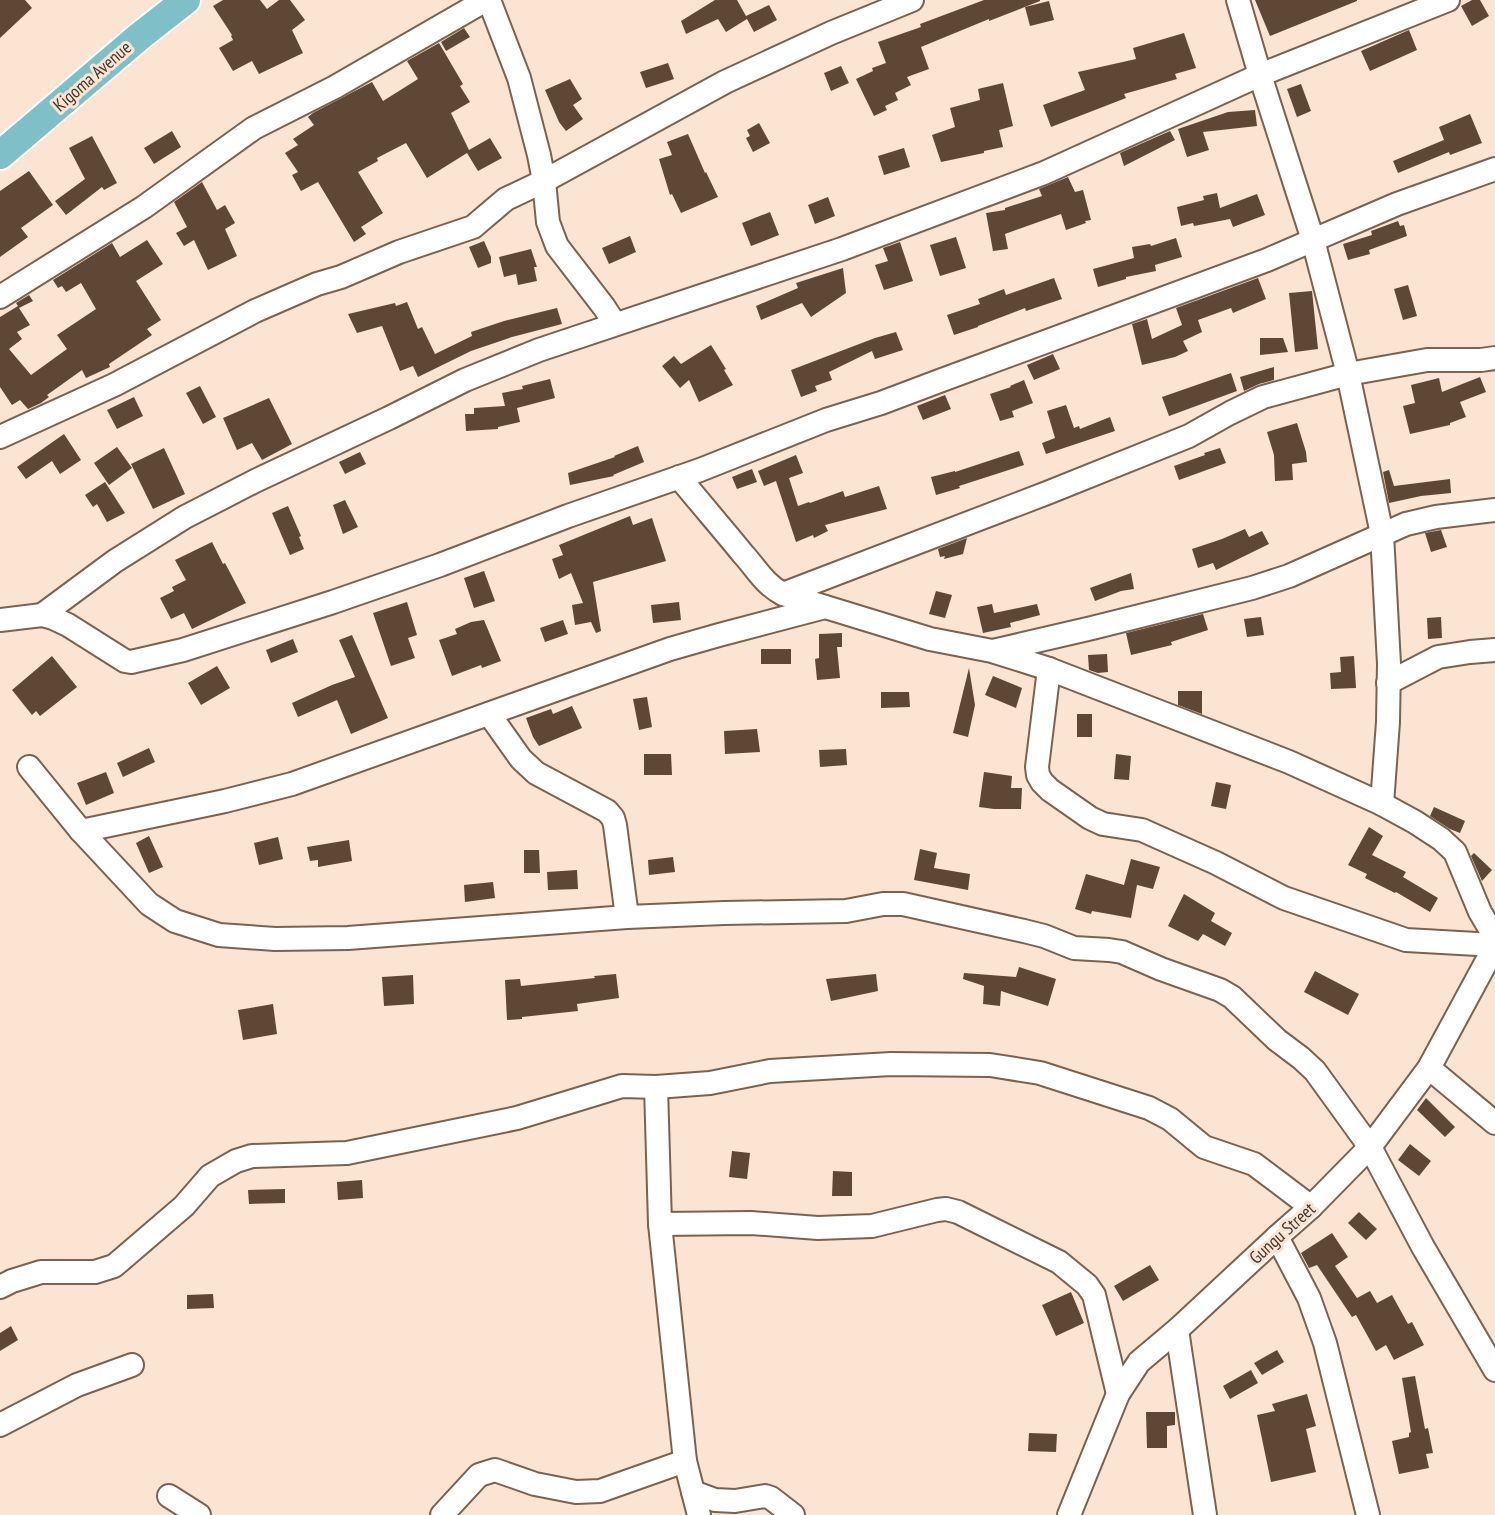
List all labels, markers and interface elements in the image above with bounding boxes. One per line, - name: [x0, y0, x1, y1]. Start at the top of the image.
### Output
- street label: Kigoma Avenue: [48, 36, 136, 116]
- street label: Gungu Street: [1244, 1197, 1320, 1269]

